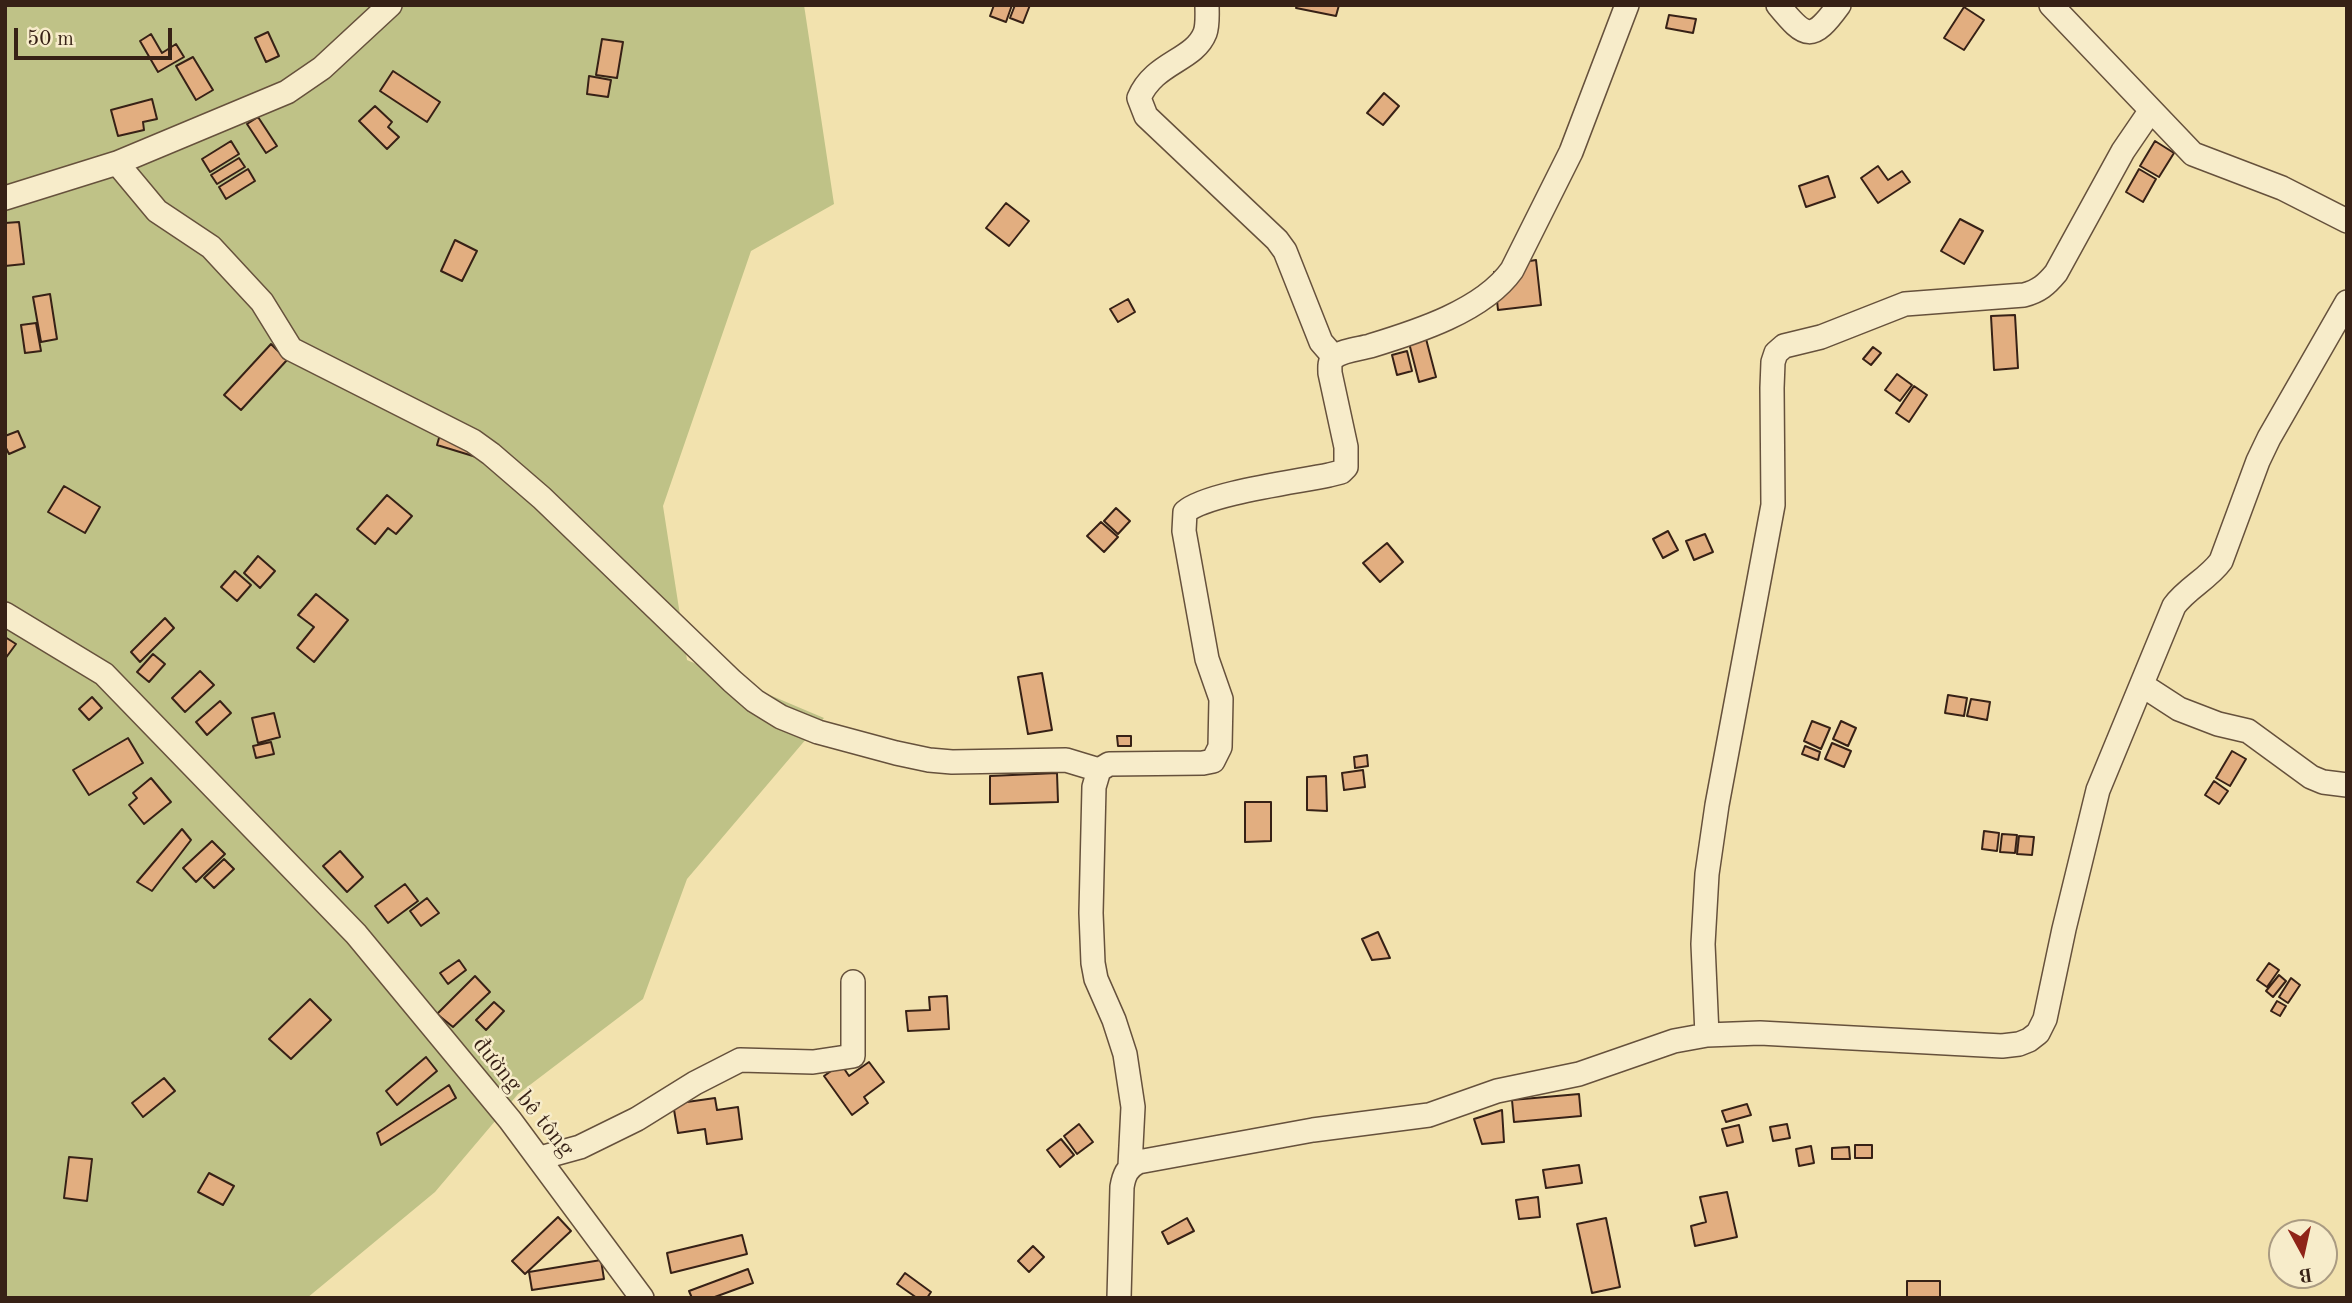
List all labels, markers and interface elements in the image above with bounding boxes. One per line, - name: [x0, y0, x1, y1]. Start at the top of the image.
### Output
- scale bar: [18, 14, 175, 58]
- text: 50 m: [27, 29, 74, 50]
- street label: đường bê tông: [466, 1031, 580, 1163]
- north arrow: [2268, 1219, 2338, 1289]
- text: B: [2298, 1263, 2314, 1284]

